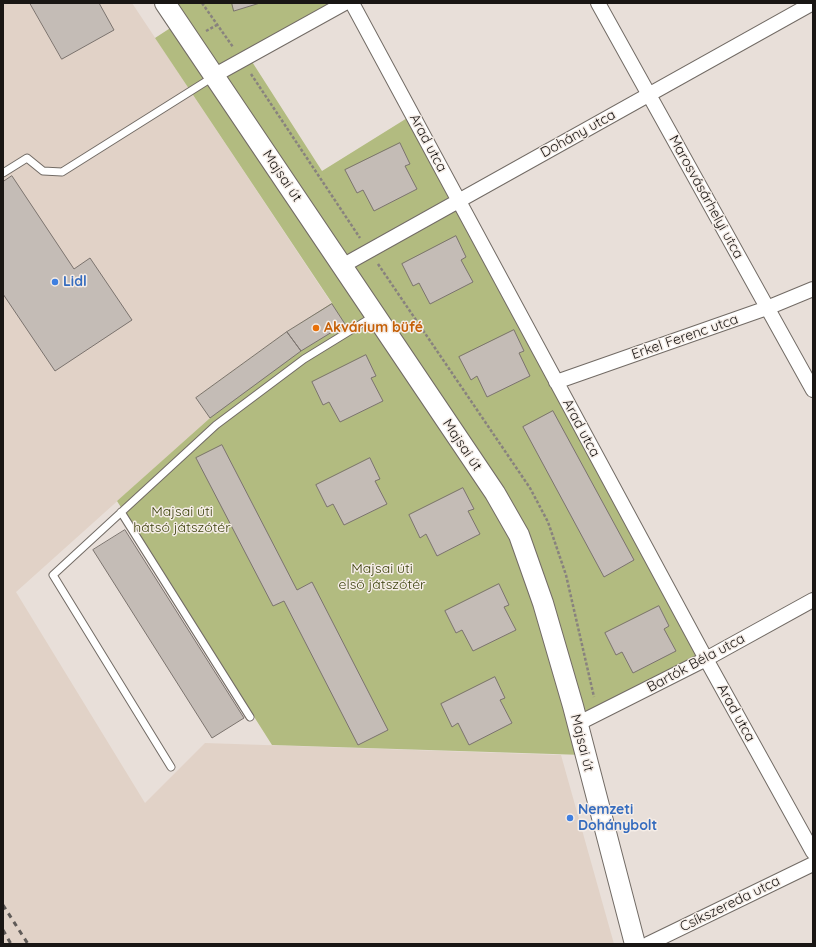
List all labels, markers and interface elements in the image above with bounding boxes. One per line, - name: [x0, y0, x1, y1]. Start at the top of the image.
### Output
- street label: Dohány utca: [538, 106, 618, 162]
- street label: Arad utca: [406, 111, 450, 175]
- street label: Marosvásárhelyi utca: [665, 132, 747, 262]
- street label: Majsai út: [259, 147, 305, 205]
- place label: Lidl: [63, 274, 87, 290]
- marker: Lidl: [50, 277, 60, 287]
- street label: Erkel Ferenc utca: [629, 311, 741, 363]
- place label: Akvárium büfé: [324, 320, 423, 336]
- marker: Akvárium büfé: [311, 323, 321, 333]
- street label: Arad utca: [559, 396, 603, 460]
- street label: Majsai út: [439, 416, 485, 474]
- park label: Majsai úti hátsó játszótér: [133, 504, 231, 536]
- park label: Majsai úti első játszótér: [339, 561, 425, 594]
- street label: Bartók Béla utca: [644, 630, 748, 696]
- street label: Arad utca: [713, 681, 759, 745]
- street label: Majsai út: [567, 713, 597, 773]
- place label: Nemzeti Dohánybolt: [578, 802, 657, 834]
- marker: Nemzeti Dohánybolt: [565, 813, 575, 823]
- street label: Csíkszereda utca: [677, 872, 783, 936]

